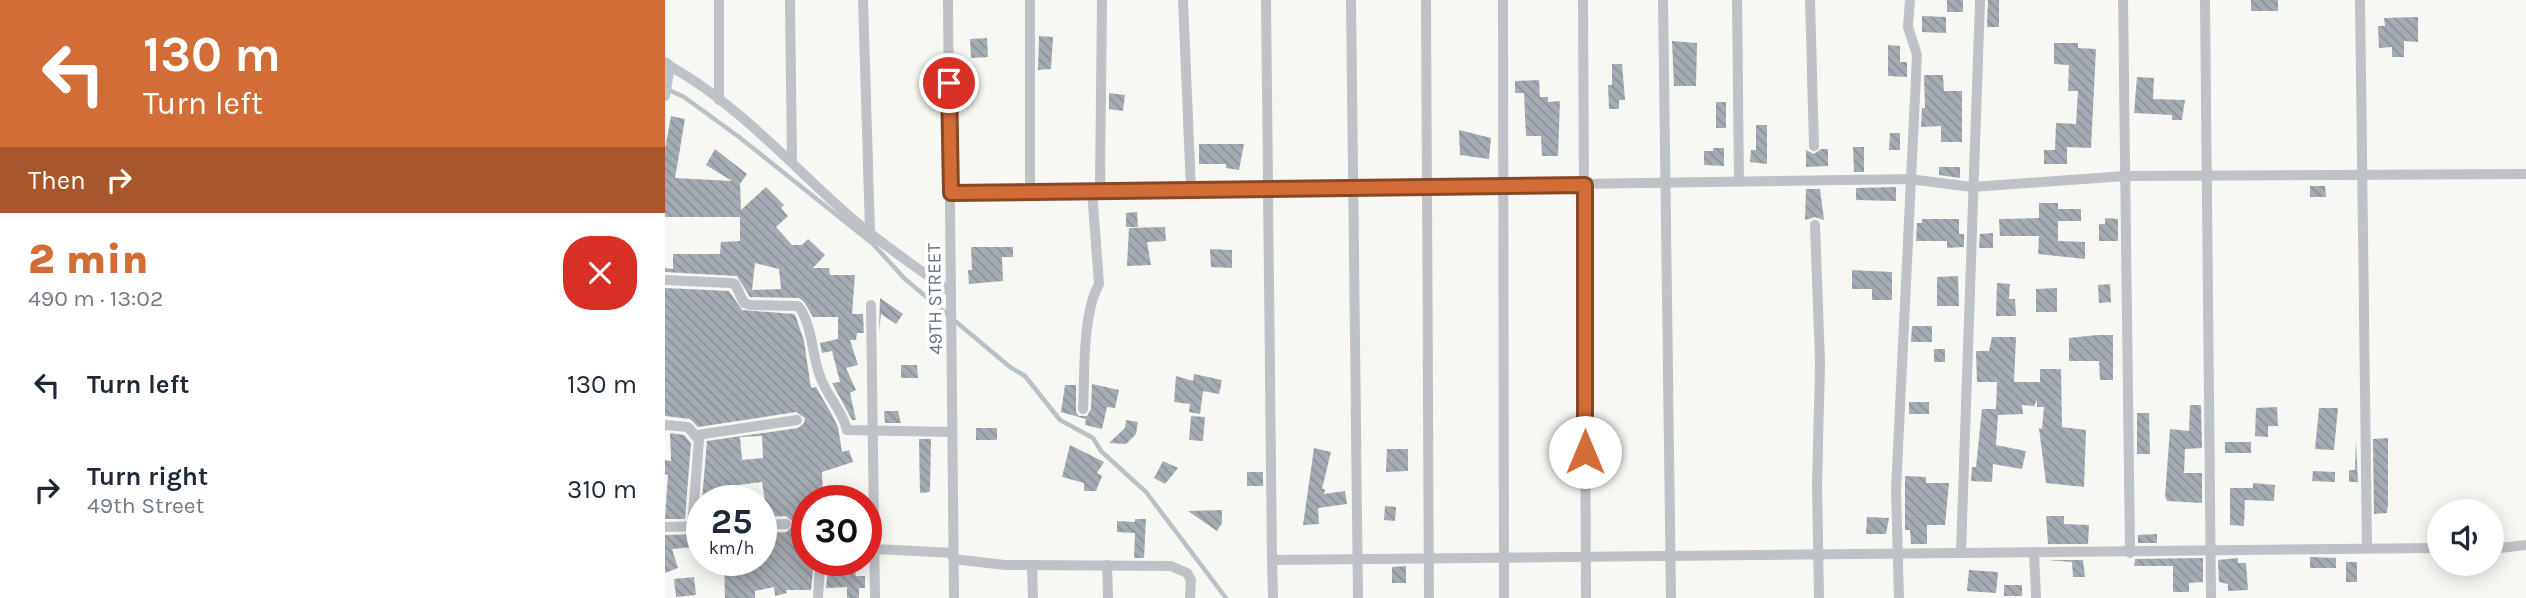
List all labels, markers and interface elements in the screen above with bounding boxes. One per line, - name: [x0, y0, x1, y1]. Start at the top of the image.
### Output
- text: 130 m: [143, 26, 281, 83]
- icon: left: [28, 28, 119, 119]
- pin: [919, 53, 979, 113]
- icon: arrive: [930, 64, 968, 102]
- text: Turn left: [143, 85, 263, 122]
- icon: right: [100, 161, 138, 199]
- text: Then: [28, 165, 86, 196]
- text: 2 min: [28, 234, 148, 284]
- button: close: [563, 236, 637, 310]
- street label: 49TH STREET: [923, 242, 947, 355]
- text: 490 m · 13:02: [28, 285, 163, 312]
- icon: left: [28, 366, 66, 404]
- text: Turn left: [87, 369, 189, 400]
- text: 130 m: [567, 369, 637, 400]
- position arrow: [1548, 415, 1622, 489]
- text: Turn right: [87, 461, 208, 492]
- icon: right: [28, 471, 66, 509]
- text: 310 m: [567, 474, 637, 505]
- speed limit sign: 30: [791, 485, 882, 576]
- text: 49th Street: [87, 492, 204, 519]
- map controls: [2427, 499, 2504, 576]
- button: sound: [2427, 499, 2504, 576]
- text: 25: [711, 501, 752, 542]
- text: km/h: [709, 537, 754, 559]

